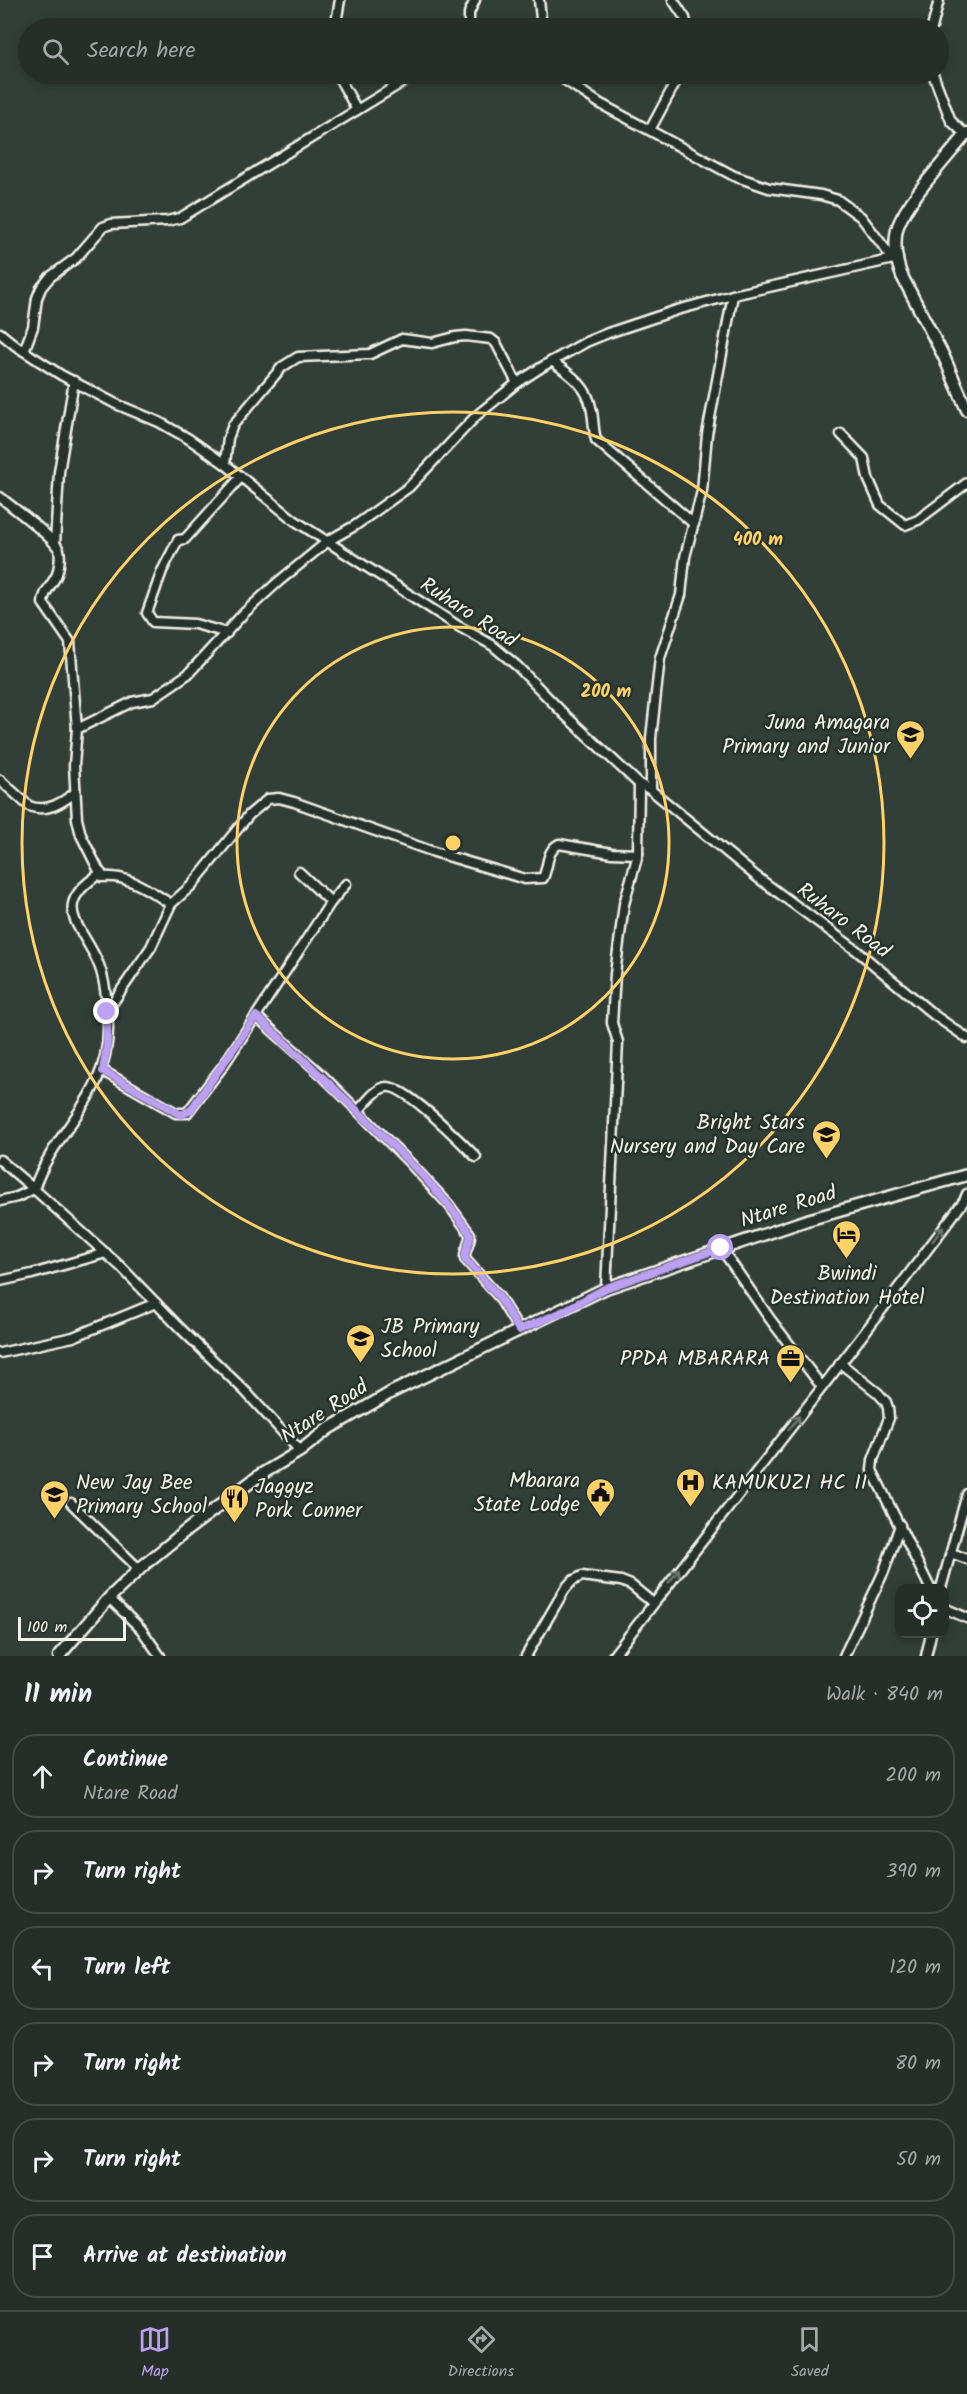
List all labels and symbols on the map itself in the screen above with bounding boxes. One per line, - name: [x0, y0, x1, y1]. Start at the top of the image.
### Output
- text: 400 m: [733, 526, 783, 555]
- street label: Ruharo Road: [413, 569, 524, 657]
- text: 200 m: [581, 678, 632, 707]
- place label: Juna Amagara Primary and Junior: [722, 707, 891, 764]
- school or university icon: Juna Amagara Primary and Junior: [895, 718, 927, 760]
- centre of rings: [443, 833, 463, 853]
- street label: Ruharo Road: [789, 875, 898, 968]
- route end: [93, 998, 119, 1024]
- place label: Bright Stars Nursery and Day Care: [610, 1107, 806, 1164]
- school or university icon: Bright Stars Nursery and Day Care: [810, 1118, 842, 1160]
- street label: Ntare Road: [736, 1177, 841, 1238]
- hotel icon: Bwindi Destination Hotel: [831, 1218, 863, 1260]
- one-way arrow: [932, 1227, 944, 1243]
- route start: [707, 1234, 733, 1260]
- place label: Bwindi Destination Hotel: [770, 1258, 924, 1315]
- place label: JB Primary School: [381, 1311, 479, 1368]
- school or university icon: JB Primary School: [344, 1322, 376, 1364]
- office icon: PPDA MBARARA: [775, 1342, 807, 1384]
- place label: PPDA MBARARA: [620, 1343, 770, 1376]
- street label: Ntare Road: [274, 1371, 376, 1453]
- one-way arrow: [788, 1415, 801, 1431]
- place label: Mbarara State Lodge: [474, 1465, 581, 1522]
- hospital icon: KAMUKUZI HC II: [675, 1466, 707, 1508]
- place label: New Jay Bee Primary School: [76, 1467, 207, 1524]
- place label: KAMUKUZI HC II: [712, 1467, 867, 1500]
- place label: Jaggyz Pork Conner: [255, 1471, 363, 1528]
- public building icon: Mbarara State Lodge: [585, 1476, 617, 1518]
- school or university icon: New Jay Bee Primary School: [39, 1478, 71, 1520]
- restaurant icon: Jaggyz Pork Conner: [218, 1482, 250, 1524]
- one-way arrow: [668, 1569, 681, 1585]
- scale bar: [18, 1614, 126, 1642]

